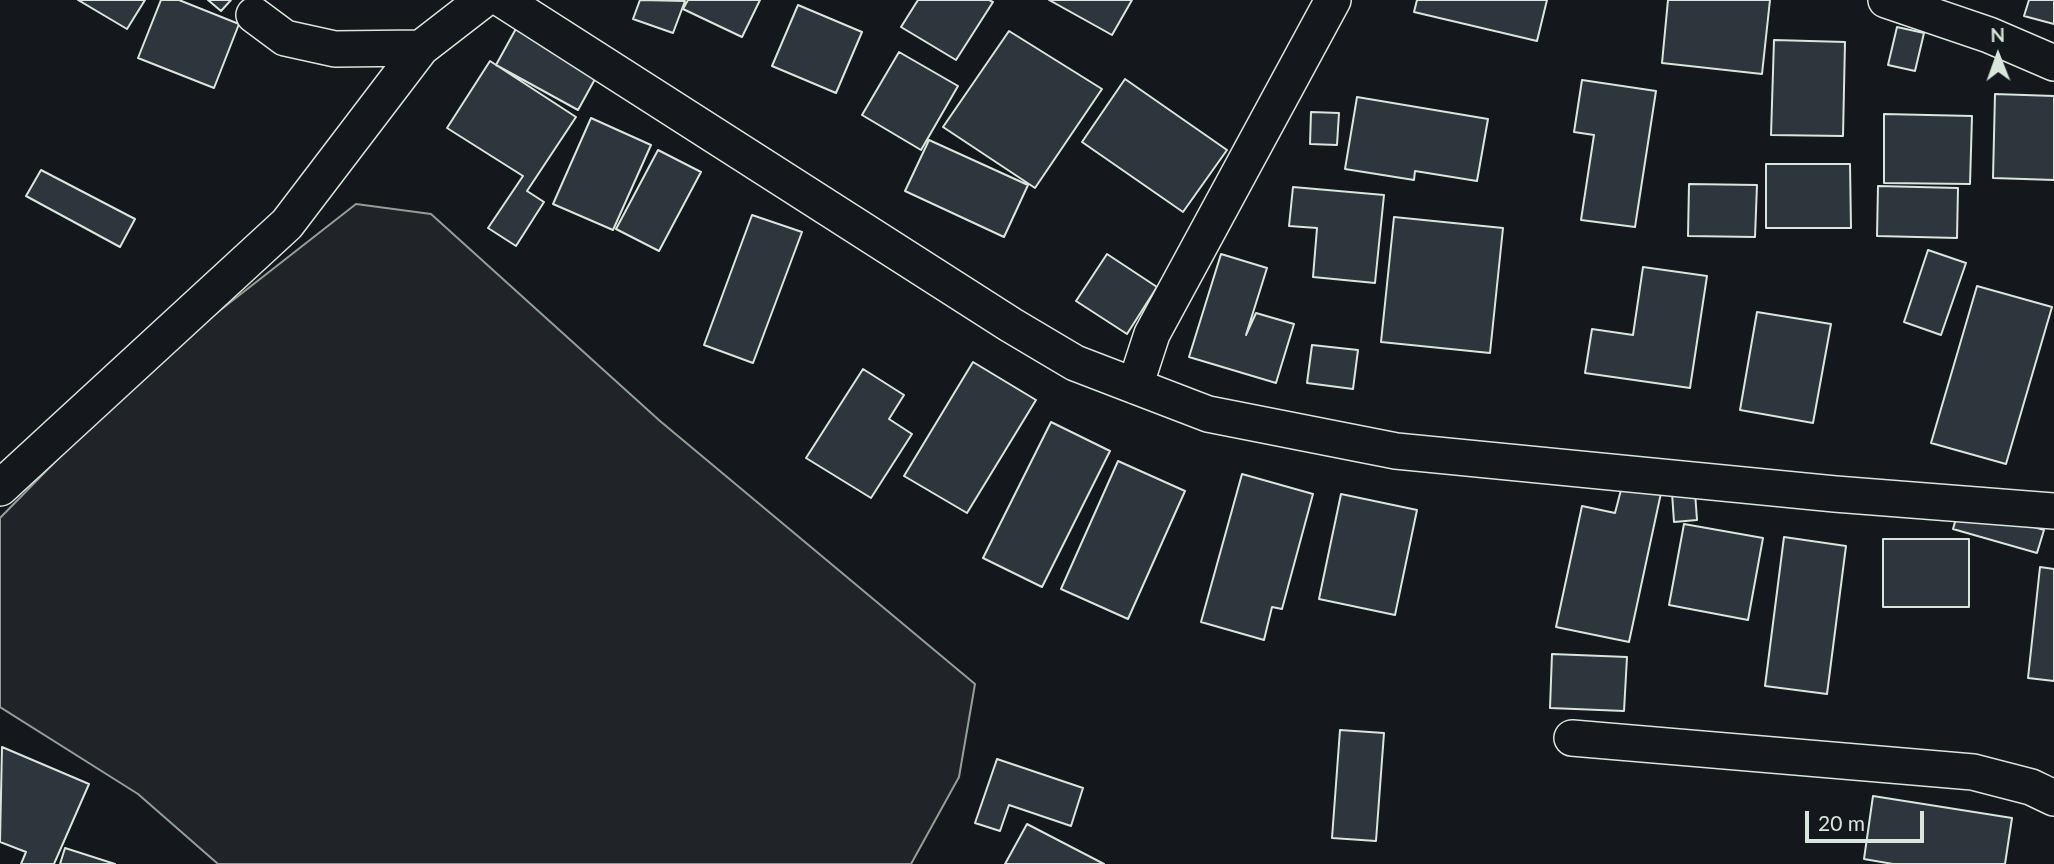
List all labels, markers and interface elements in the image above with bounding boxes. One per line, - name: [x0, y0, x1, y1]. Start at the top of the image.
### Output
- north arrow: [1963, 21, 2033, 91]
- text: N: [1990, 23, 2005, 46]
- scale bar: [1809, 798, 1928, 842]
- text: 20 m: [1818, 810, 1865, 835]

